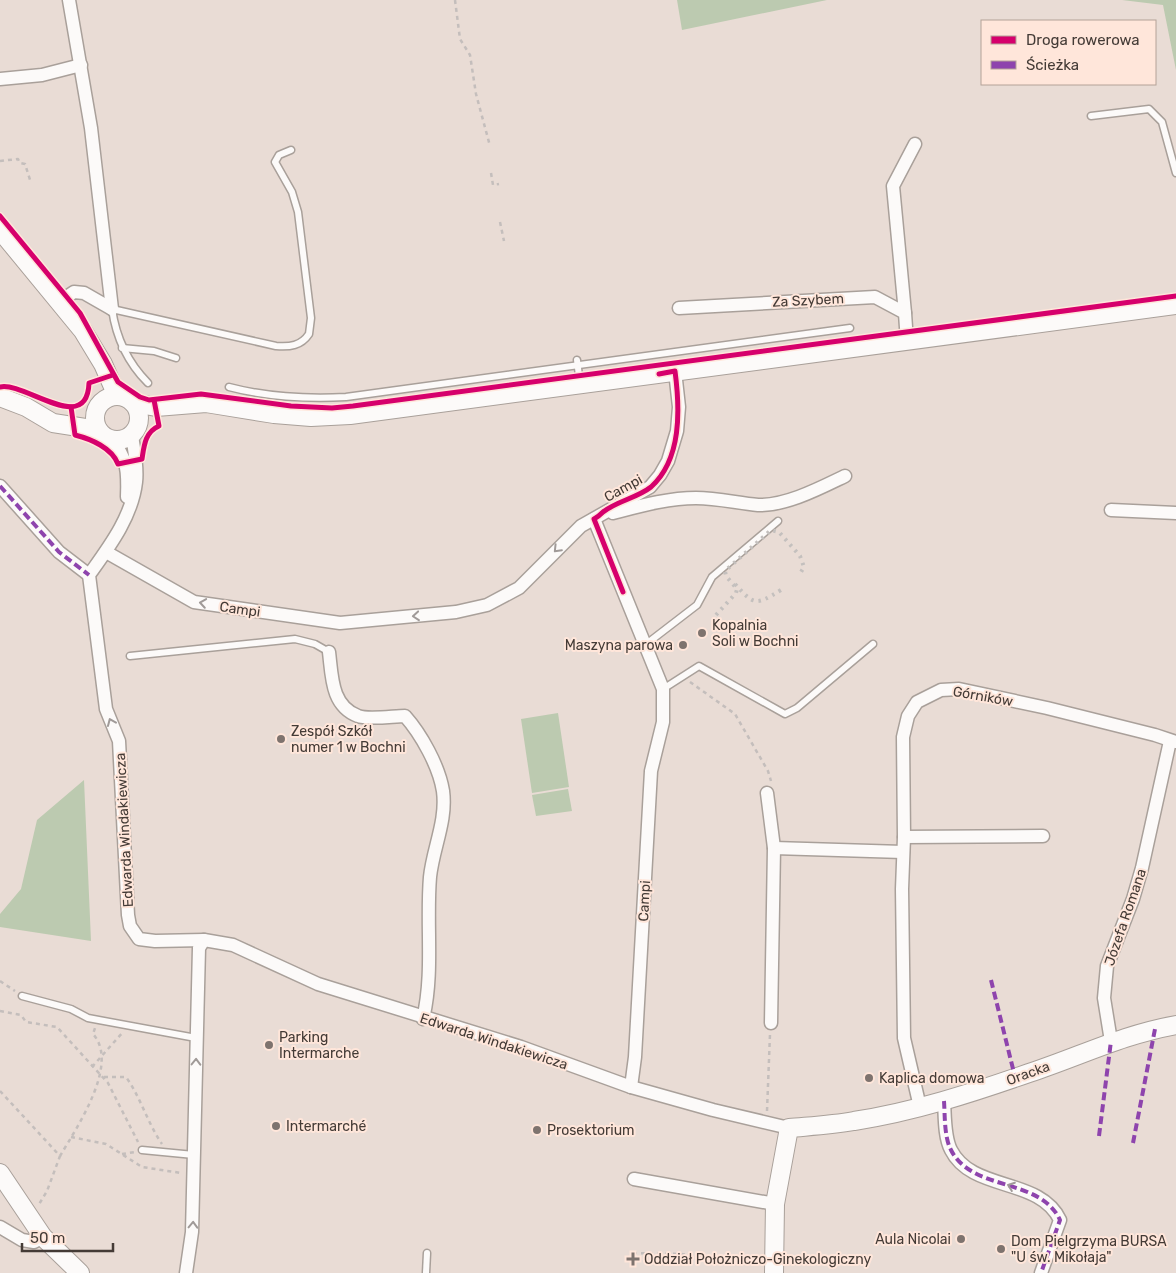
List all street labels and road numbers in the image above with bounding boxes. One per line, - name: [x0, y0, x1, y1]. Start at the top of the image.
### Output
- street label: Za Szybem: [772, 290, 844, 311]
- street label: Campi: [601, 471, 645, 506]
- street label: Campi: [218, 598, 262, 621]
- street label: Górników: [952, 683, 1014, 710]
- street label: Edwarda Windakiewicza: [112, 752, 137, 908]
- street label: Józefa Romana: [1101, 866, 1150, 968]
- street label: Campi: [635, 880, 654, 922]
- street label: Edwarda Windakiewicza: [418, 1010, 570, 1073]
- street label: Oracka: [1004, 1058, 1052, 1089]

